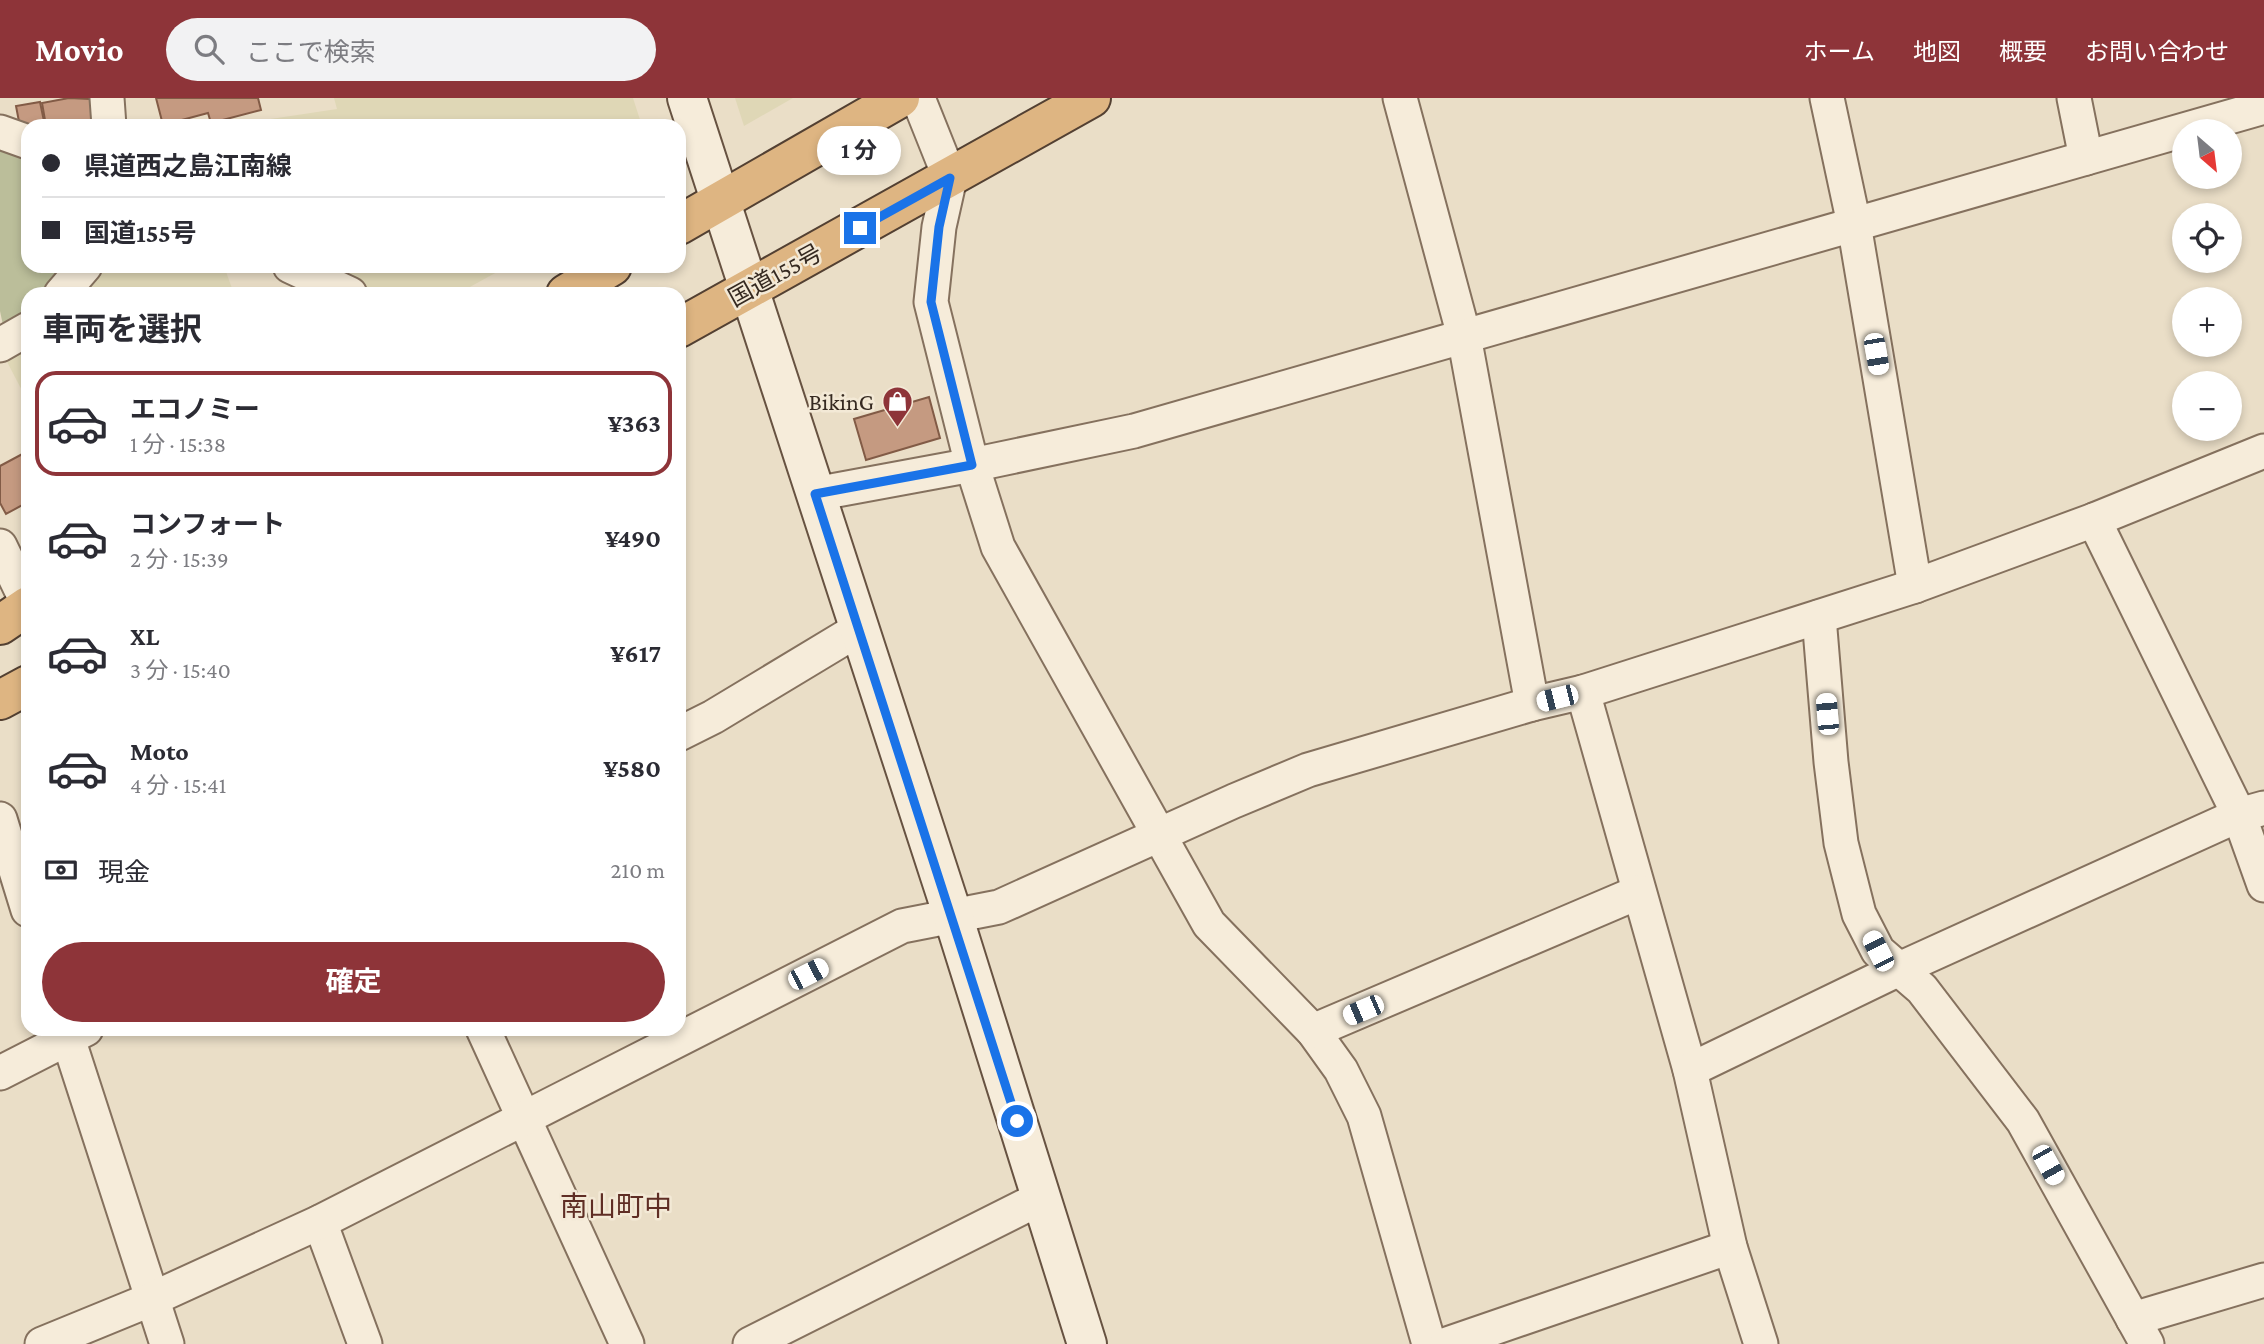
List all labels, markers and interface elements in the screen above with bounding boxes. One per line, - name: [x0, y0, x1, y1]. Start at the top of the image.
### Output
- search box: [166, 18, 656, 81]
- icon: search: [190, 30, 228, 68]
- text: Movio: [35, 31, 124, 68]
- text: ここで検索: [246, 38, 376, 67]
- text: ホーム: [1804, 38, 1875, 65]
- text: 地図: [1913, 38, 1961, 65]
- text: 概要: [1999, 38, 2047, 65]
- text: お問い合わせ: [2085, 38, 2229, 65]
- north arrow: [2172, 119, 2242, 189]
- map controls: [2172, 119, 2242, 441]
- callout: 1 分: [818, 127, 902, 176]
- text: 1 分: [841, 137, 877, 163]
- text: 県道西之島江南線: [84, 152, 292, 181]
- button: locate: [2172, 203, 2242, 273]
- route end: [844, 212, 876, 244]
- text: 国道155号: [84, 219, 197, 248]
- street label: 国道155号: [724, 238, 826, 312]
- button: +: [2172, 287, 2242, 357]
- text: 車両を選択: [42, 311, 202, 347]
- car: [1863, 331, 1890, 377]
- button: −: [2172, 371, 2242, 441]
- shop icon: BikinG: [880, 384, 914, 428]
- place label: BikinG: [809, 388, 874, 415]
- icon: car: [46, 392, 109, 455]
- text: エコノミー: [130, 395, 260, 424]
- text: ¥363: [608, 409, 661, 438]
- text: 1 分 · 15:38: [130, 431, 226, 457]
- icon: car: [46, 507, 109, 570]
- text: コンフォート: [130, 510, 285, 539]
- text: ¥490: [605, 524, 661, 553]
- text: 2 分 · 15:39: [130, 546, 229, 572]
- icon: car: [46, 622, 109, 685]
- text: XL: [130, 622, 159, 651]
- text: ¥617: [610, 639, 661, 668]
- text: 3 分 · 15:40: [130, 657, 231, 683]
- car: [1535, 683, 1580, 713]
- car: [1815, 692, 1840, 736]
- icon: car: [46, 737, 109, 800]
- text: Moto: [130, 737, 189, 766]
- text: ¥580: [603, 754, 661, 783]
- text: 4 分 · 15:41: [130, 772, 226, 798]
- icon: cash: [42, 851, 80, 889]
- text: 210 m: [611, 857, 665, 883]
- text: 現金: [98, 858, 150, 887]
- car: [1860, 928, 1897, 974]
- button: 確定: [42, 942, 665, 1022]
- car: [785, 955, 832, 993]
- car: [1340, 992, 1387, 1028]
- route start: [1001, 1105, 1033, 1137]
- car: [2029, 1142, 2068, 1188]
- district label: 南山町中: [560, 1191, 672, 1222]

